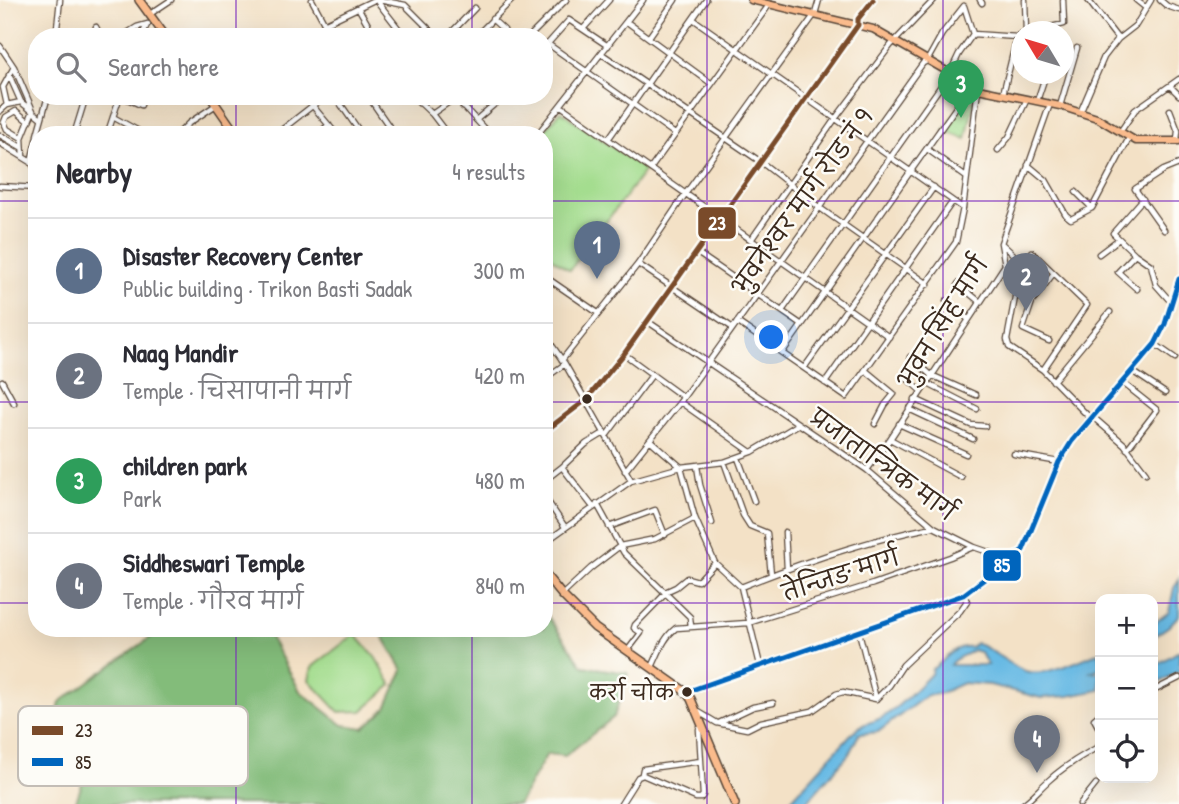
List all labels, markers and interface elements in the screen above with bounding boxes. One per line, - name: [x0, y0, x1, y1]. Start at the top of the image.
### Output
- north arrow: [1011, 21, 1074, 84]
- search box: [28, 28, 553, 105]
- icon: search: [52, 48, 90, 86]
- text: Search here: [108, 49, 219, 84]
- pin: 3: [938, 60, 984, 118]
- street label: भुवनेश्वर मार्ग रोड नं १: [721, 99, 882, 302]
- text: Nearby: [56, 152, 132, 192]
- text: 4 results: [452, 156, 525, 187]
- line badge: 23: [697, 206, 737, 240]
- text: 23: [708, 210, 726, 236]
- pin: 1: [574, 221, 620, 279]
- text: Disaster Recovery Center: [123, 238, 363, 273]
- street label: भुवन सिंह मार्ग: [888, 248, 998, 395]
- pin: 2: [1003, 253, 1049, 311]
- text: 1: [75, 255, 83, 286]
- text: 300 m: [473, 255, 525, 286]
- text: Public building · Trikon Basti Sadak: [123, 273, 412, 304]
- your location: [754, 320, 788, 354]
- text: Naag Mandir: [123, 335, 238, 370]
- text: 2: [74, 360, 84, 391]
- text: 420 m: [474, 360, 525, 391]
- text: Temple · चिसापानी मार्ग: [123, 375, 351, 406]
- unlabelled marker: [580, 392, 594, 406]
- street label: प्रजातान्त्रिक मार्ग: [803, 399, 965, 529]
- text: children park: [123, 448, 247, 483]
- text: 3: [74, 465, 84, 496]
- text: 480 m: [475, 465, 525, 496]
- text: Park: [123, 483, 161, 514]
- street label: तेन्जिङ मार्ग: [776, 539, 905, 609]
- text: Siddheswari Temple: [123, 545, 305, 580]
- line badge: 85: [982, 549, 1022, 582]
- text: 85: [994, 552, 1011, 578]
- text: 4: [75, 570, 83, 601]
- text: 840 m: [475, 570, 525, 601]
- text: Temple · गौरव मार्ग: [123, 585, 303, 616]
- map controls: [1095, 594, 1158, 783]
- button: +: [1095, 594, 1158, 657]
- button: −: [1095, 657, 1158, 720]
- place label: कर्रा चोक: [589, 676, 676, 707]
- marker: कर्रा चोक: [680, 685, 694, 699]
- legend: [18, 706, 248, 786]
- pin: 4: [1014, 715, 1060, 773]
- text: 23: [75, 717, 92, 743]
- button: locate: [1095, 720, 1158, 783]
- text: 85: [75, 749, 91, 775]

